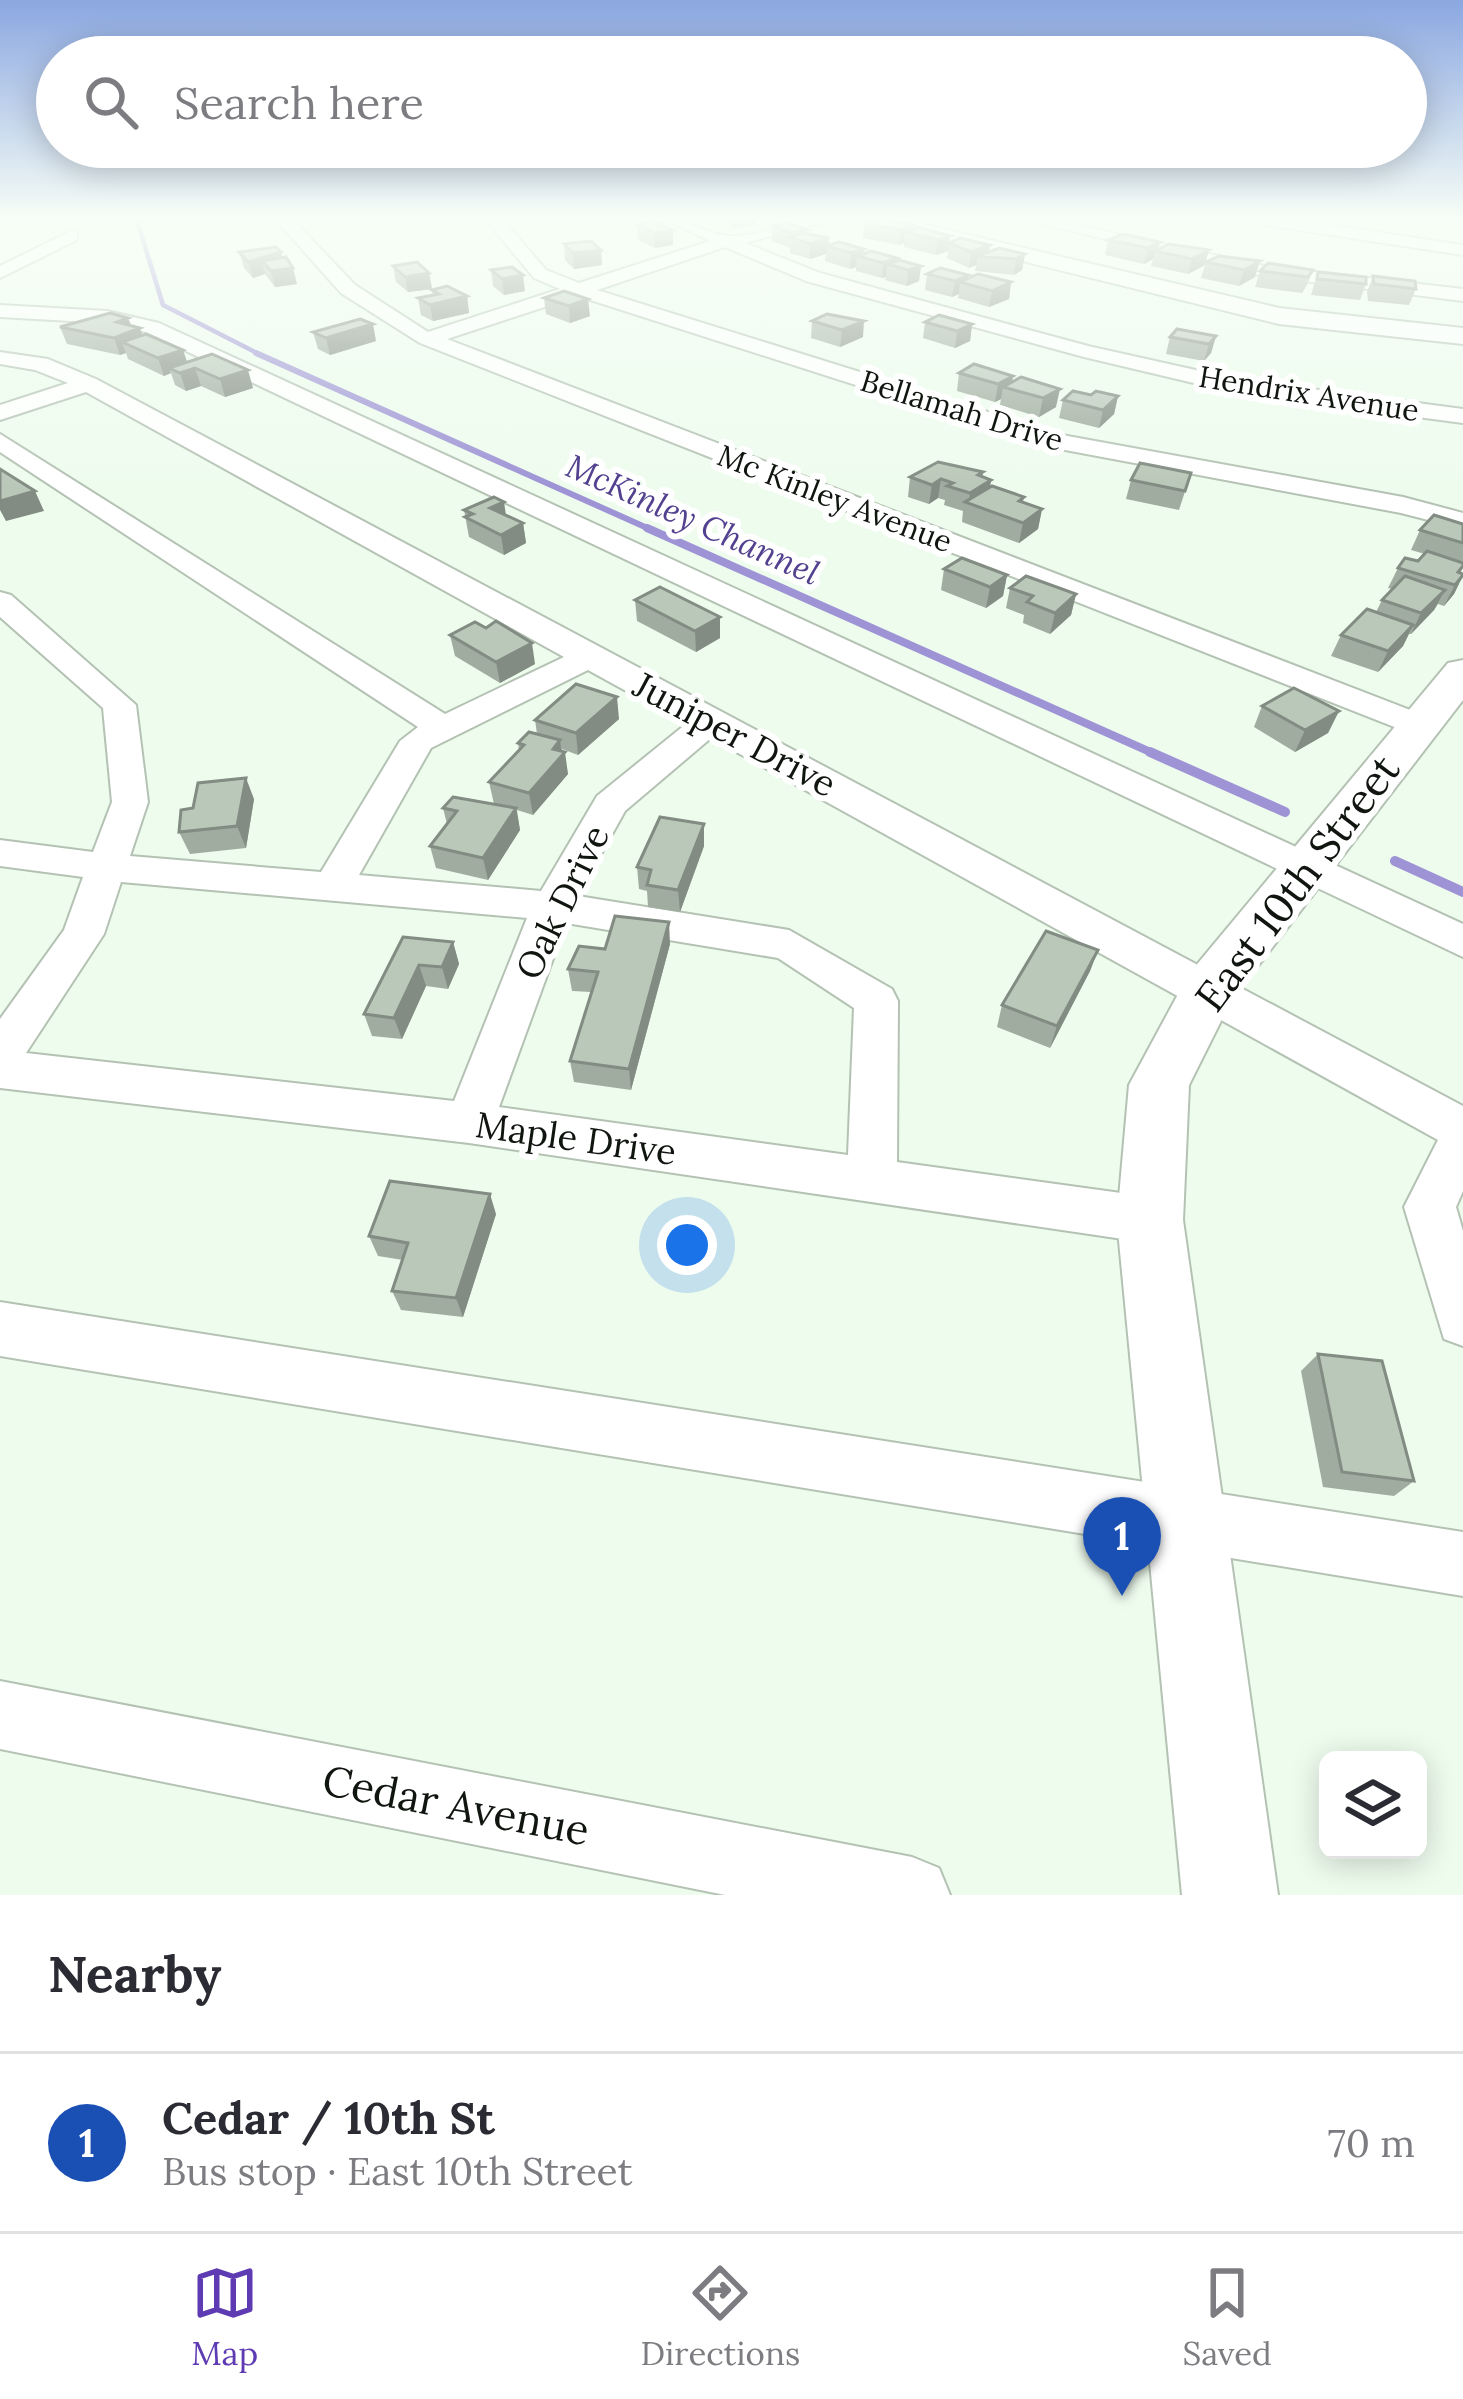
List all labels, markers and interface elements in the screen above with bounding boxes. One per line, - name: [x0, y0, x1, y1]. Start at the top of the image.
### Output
- search box: [36, 36, 1427, 168]
- icon: search: [78, 69, 144, 135]
- text: Search here: [174, 74, 424, 131]
- street label: Hendrix Avenue: [1196, 357, 1422, 429]
- street label: Bellamah Drive: [856, 361, 1068, 459]
- street label: Mc Kinley Avenue: [712, 436, 958, 561]
- water label: McKinley Channel: [560, 444, 826, 594]
- street label: Juniper Drive: [625, 661, 844, 807]
- street label: East 10th Street: [1183, 743, 1412, 1022]
- street label: Oak Drive: [505, 817, 619, 987]
- street label: Maple Drive: [473, 1101, 679, 1175]
- your location: [657, 1215, 717, 1275]
- pin: 1: [1083, 1497, 1161, 1596]
- map controls: [1319, 1751, 1427, 1859]
- button: layers: [1319, 1751, 1427, 1859]
- street label: Cedar Avenue: [318, 1753, 594, 1857]
- text: Nearby: [48, 1941, 221, 2006]
- text: Cedar / 10th St: [162, 2089, 495, 2146]
- text: 1: [79, 2118, 95, 2168]
- text: 70 m: [1328, 2118, 1415, 2168]
- text: Bus stop · East 10th Street: [162, 2146, 633, 2196]
- tab: Map: [191, 2260, 258, 2374]
- tab: Directions: [641, 2260, 800, 2374]
- tab: Saved: [1183, 2260, 1272, 2374]

